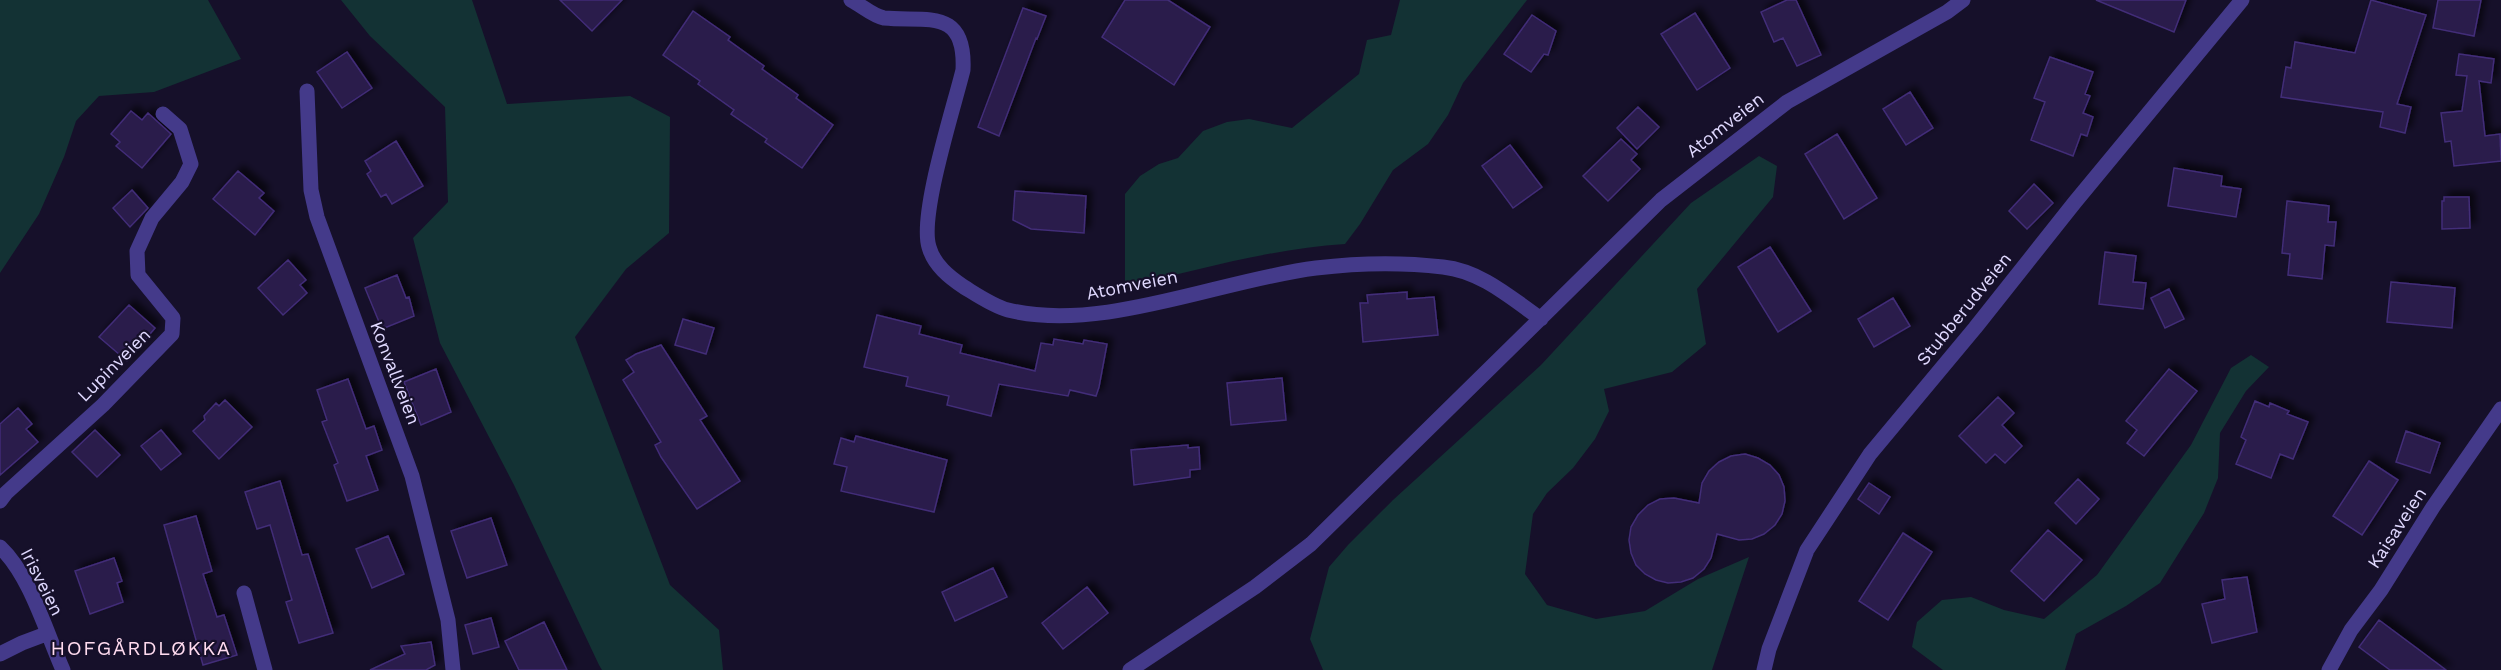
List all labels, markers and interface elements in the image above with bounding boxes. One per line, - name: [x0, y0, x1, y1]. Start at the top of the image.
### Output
- street label: Atomveien: [1682, 88, 1768, 161]
- street label: Stubberudveien: [1912, 248, 2015, 369]
- street label: Atomveien: [1084, 265, 1179, 304]
- street label: Konvallveien: [366, 318, 425, 427]
- street label: Lupinveien: [73, 324, 155, 406]
- street label: Kaisaveien: [2363, 483, 2430, 572]
- street label: Irisveien: [17, 545, 68, 619]
- district label: HOFGÅRDLØKKA: [51, 636, 231, 660]

